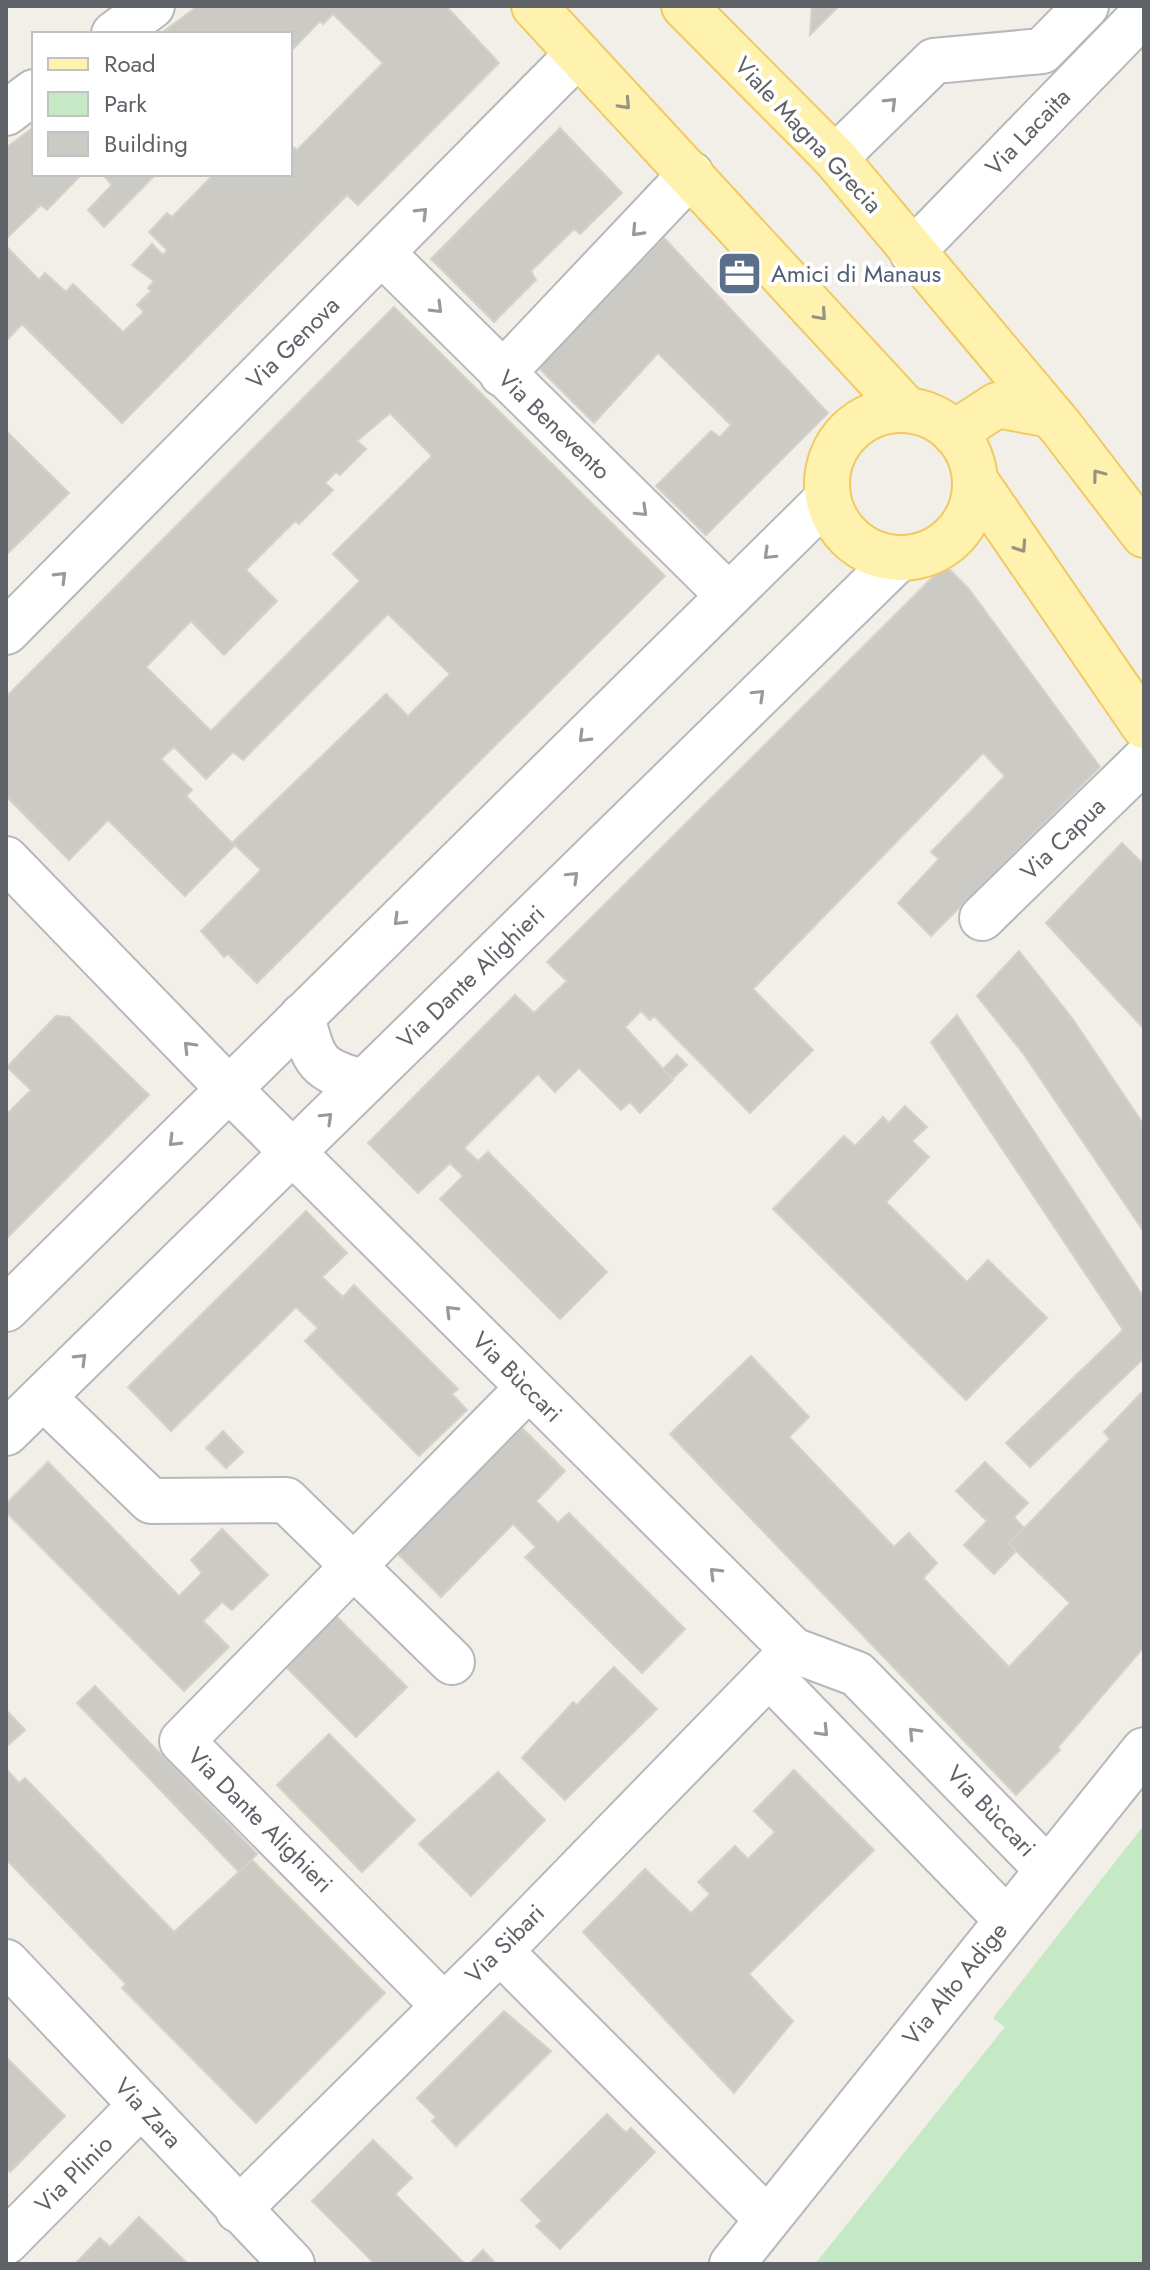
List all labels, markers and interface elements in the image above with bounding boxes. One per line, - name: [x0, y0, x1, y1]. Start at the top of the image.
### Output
- legend: [32, 32, 292, 176]
- text: Road: [104, 46, 156, 81]
- street label: Viale Magna Grecia: [726, 49, 890, 221]
- street label: Via Lacaita: [977, 80, 1078, 183]
- text: Park: [104, 86, 147, 121]
- one-way arrow: [615, 95, 630, 109]
- one-way arrow: [882, 98, 896, 112]
- text: Building: [104, 126, 188, 161]
- one-way arrow: [412, 208, 427, 222]
- one-way arrow: [632, 222, 647, 236]
- office icon: Amici di Manaus: [716, 250, 764, 298]
- place label: Amici di Manaus: [771, 256, 941, 291]
- street label: Via Genova: [238, 288, 347, 397]
- one-way arrow: [428, 299, 442, 313]
- one-way arrow: [811, 306, 825, 321]
- street label: Via Benevento: [490, 362, 619, 488]
- one-way arrow: [1093, 469, 1107, 484]
- one-way arrow: [633, 502, 647, 516]
- one-way arrow: [1011, 538, 1026, 552]
- one-way arrow: [764, 545, 779, 559]
- one-way arrow: [52, 572, 66, 586]
- one-way arrow: [750, 690, 764, 705]
- one-way arrow: [579, 728, 593, 742]
- street label: Via Capua: [1012, 789, 1113, 888]
- one-way arrow: [564, 872, 578, 887]
- street label: Via Dante Alighieri: [389, 897, 552, 1056]
- one-way arrow: [394, 911, 409, 925]
- one-way arrow: [183, 1042, 198, 1056]
- one-way arrow: [318, 1113, 332, 1127]
- one-way arrow: [169, 1132, 183, 1146]
- one-way arrow: [446, 1306, 460, 1320]
- street label: Via Bùccari: [464, 1323, 571, 1430]
- one-way arrow: [72, 1354, 87, 1368]
- one-way arrow: [710, 1568, 724, 1582]
- one-way arrow: [814, 1722, 829, 1736]
- one-way arrow: [909, 1728, 924, 1742]
- street label: Via Dante Alighieri: [180, 1739, 341, 1900]
- street label: Via Bùccari: [939, 1757, 1044, 1864]
- street label: Via Sibari: [457, 1896, 552, 1991]
- street label: Via Alto Adige: [894, 1914, 1015, 2053]
- street label: Via Zara: [107, 2070, 190, 2156]
- street label: Via Plinio: [27, 2127, 121, 2221]

